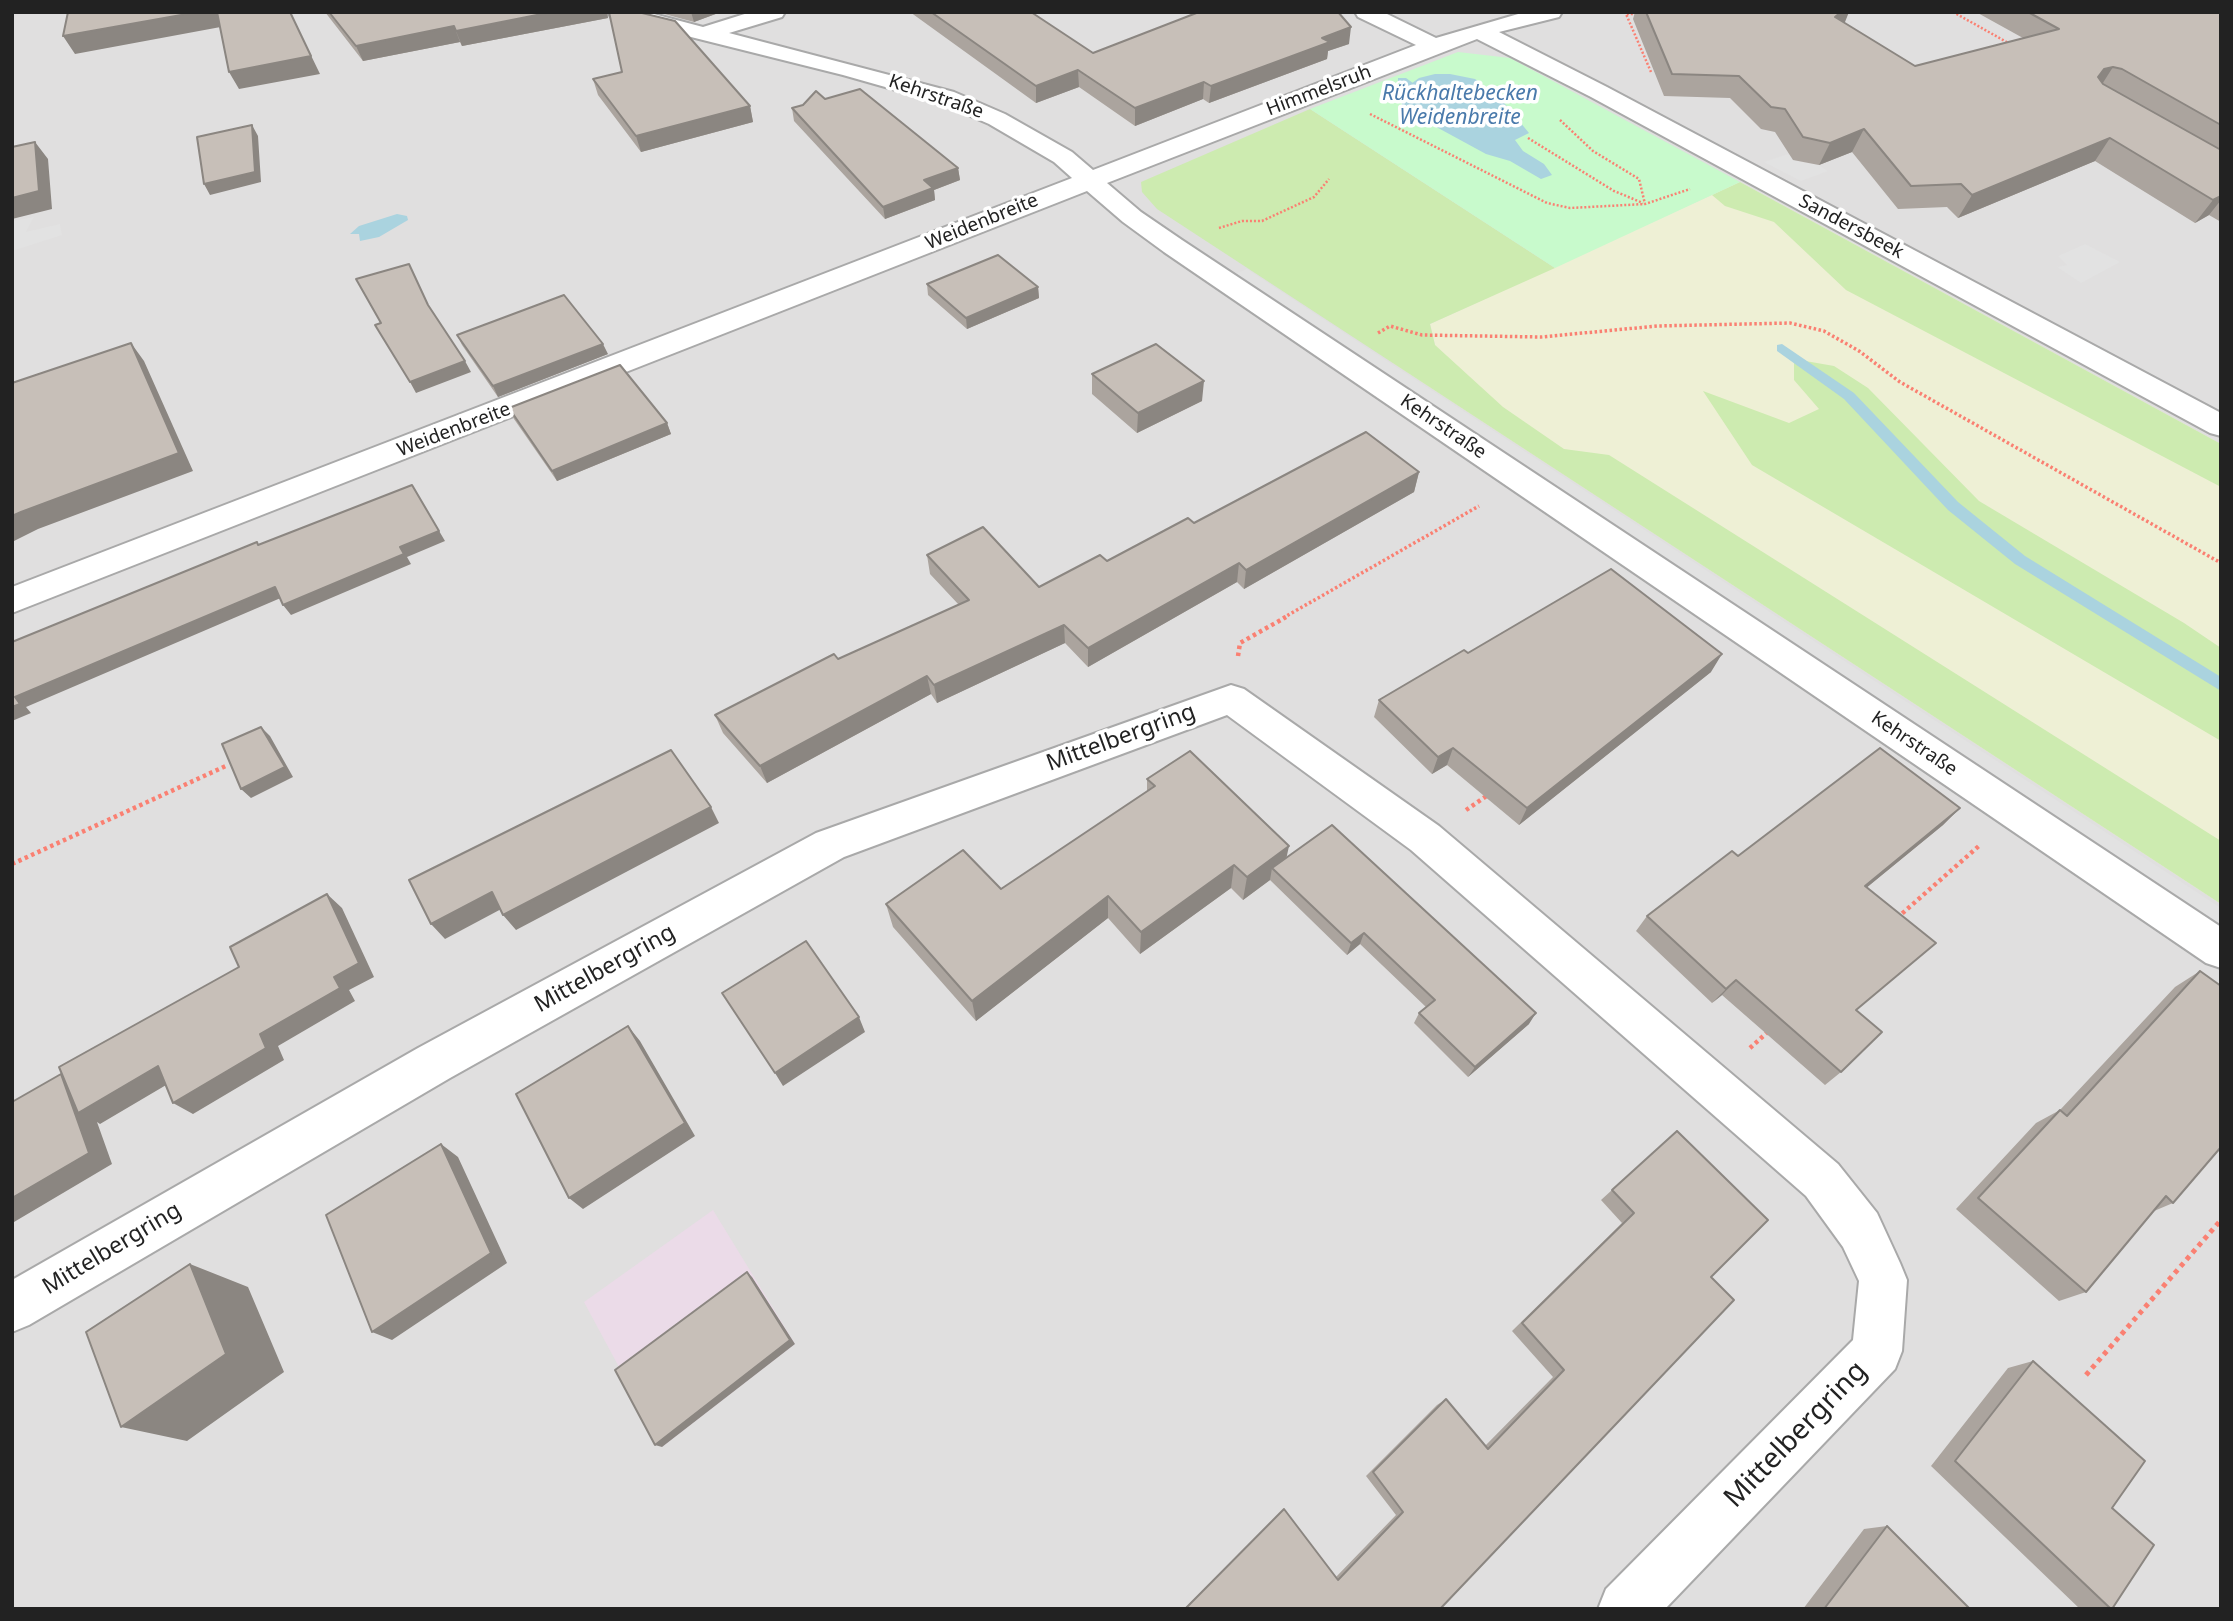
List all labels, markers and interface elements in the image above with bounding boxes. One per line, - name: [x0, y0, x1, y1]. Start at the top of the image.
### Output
- street label: Himmelsruh: [1263, 61, 1375, 121]
- street label: Kehrstraße: [886, 70, 986, 124]
- water label: Rückhaltebecken Weidenbreite: [1382, 81, 1538, 131]
- street label: Weidenbreite: [922, 189, 1042, 255]
- street label: Sandersbeek: [1795, 190, 1907, 264]
- street label: Kehrstraße: [1396, 390, 1490, 464]
- street label: Weidenbreite: [394, 398, 514, 462]
- street label: Mittelbergring: [1043, 698, 1199, 778]
- street label: Kehrstraße: [1867, 707, 1961, 781]
- street label: Mittelbergring: [530, 919, 680, 1019]
- street label: Mittelbergring: [38, 1197, 186, 1301]
- street label: Mittelbergring: [1718, 1355, 1874, 1515]

